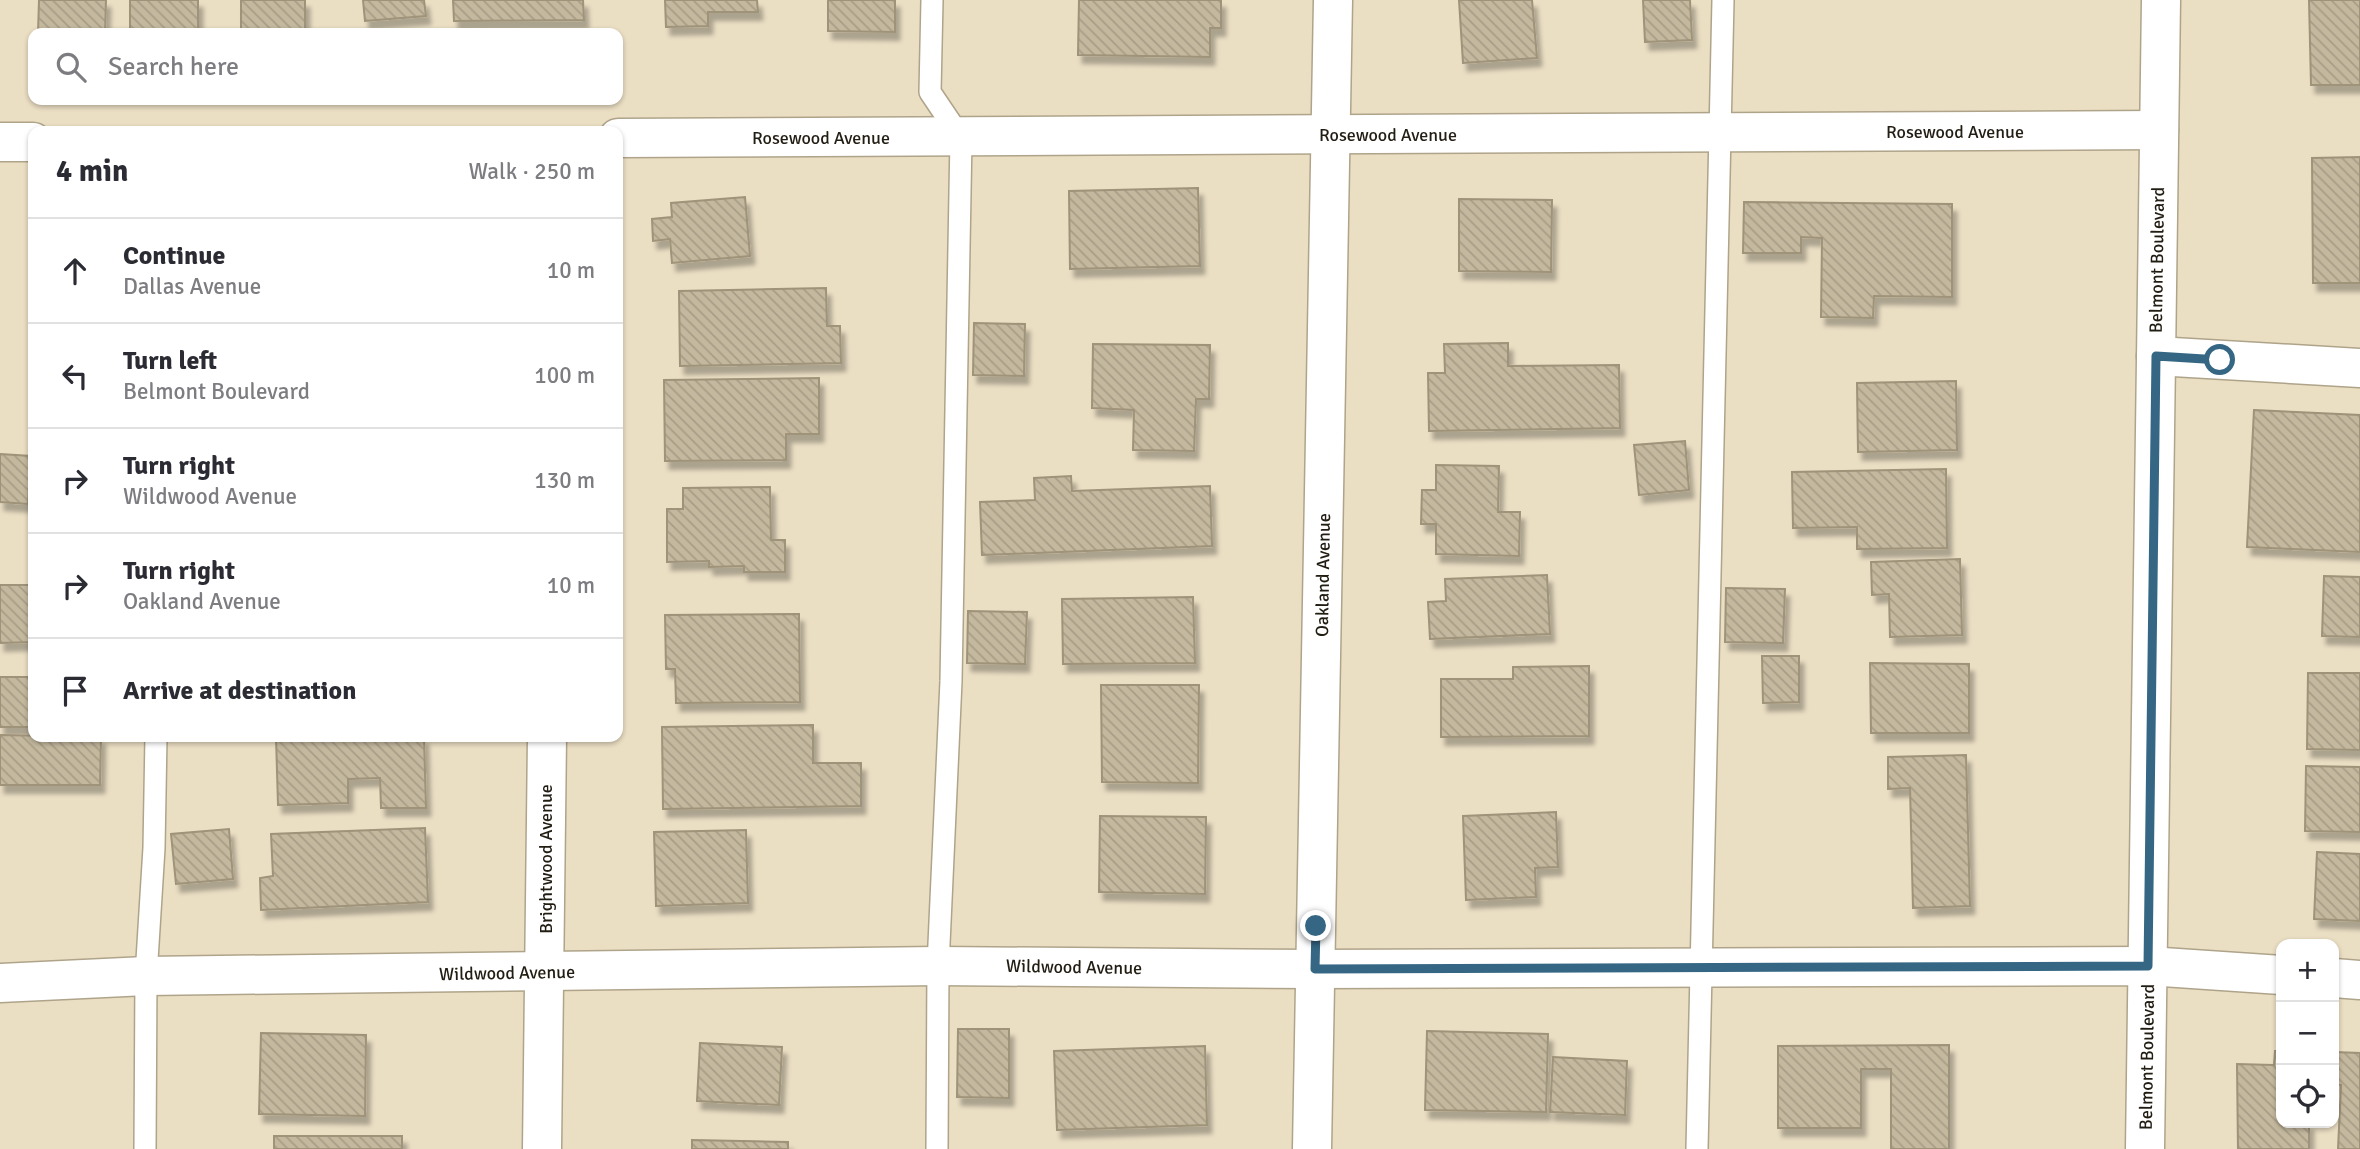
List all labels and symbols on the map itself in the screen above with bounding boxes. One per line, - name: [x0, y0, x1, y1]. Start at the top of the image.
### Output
- street label: Rosewood Avenue: [1886, 121, 2024, 143]
- street label: Rosewood Avenue: [1319, 124, 1457, 146]
- street label: Rosewood Avenue: [752, 127, 890, 149]
- street label: Belmont Boulevard: [2145, 187, 2169, 333]
- route start: [2204, 344, 2235, 375]
- street label: Oakland Avenue: [1311, 513, 1335, 637]
- street label: Brightwood Avenue: [535, 784, 557, 934]
- route end: [1300, 910, 1331, 941]
- street label: Wildwood Avenue: [1006, 955, 1142, 979]
- street label: Wildwood Avenue: [439, 961, 575, 985]
- street label: Belmont Boulevard: [2135, 984, 2159, 1130]

